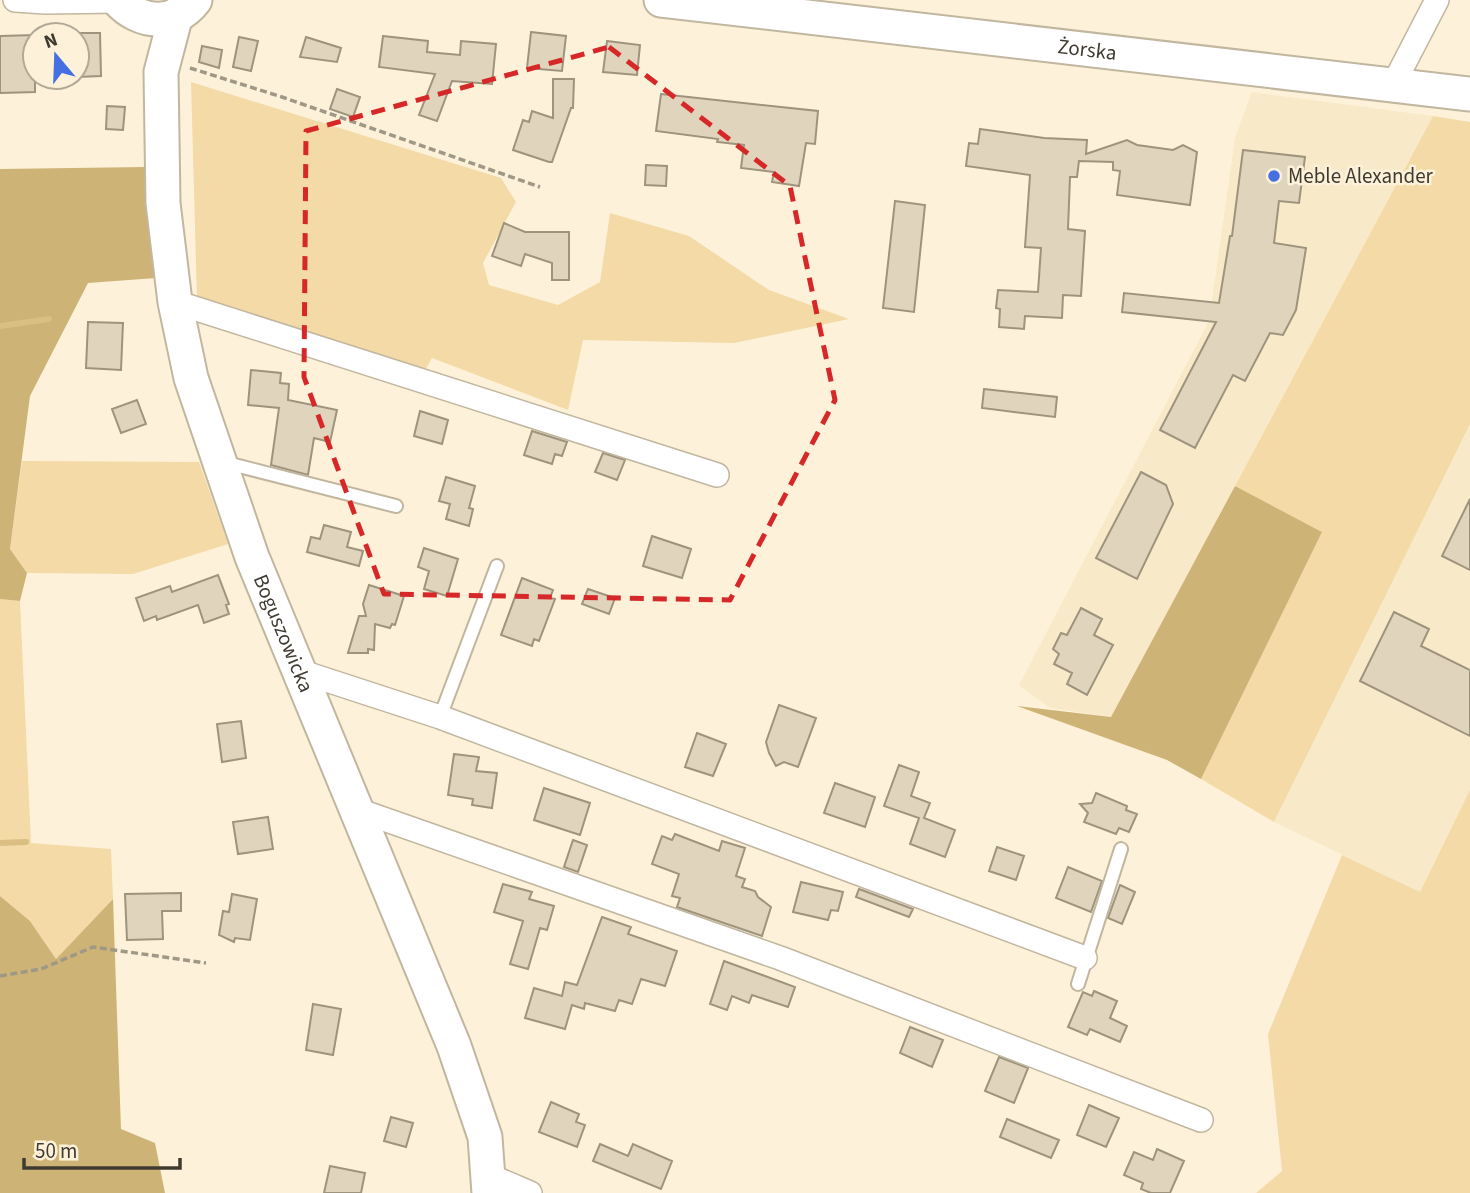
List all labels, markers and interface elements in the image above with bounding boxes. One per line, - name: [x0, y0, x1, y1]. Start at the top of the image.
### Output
- north arrow: [21, 21, 91, 91]
- text: N: [41, 27, 61, 56]
- street label: Żorska: [1056, 31, 1118, 68]
- place label: Meble Alexander: [1288, 161, 1434, 191]
- marker: Meble Alexander: [1266, 168, 1282, 184]
- street label: Boguszowicka: [246, 570, 321, 697]
- scale bar: [24, 1126, 180, 1170]
- text: 50 m: [35, 1136, 77, 1166]

